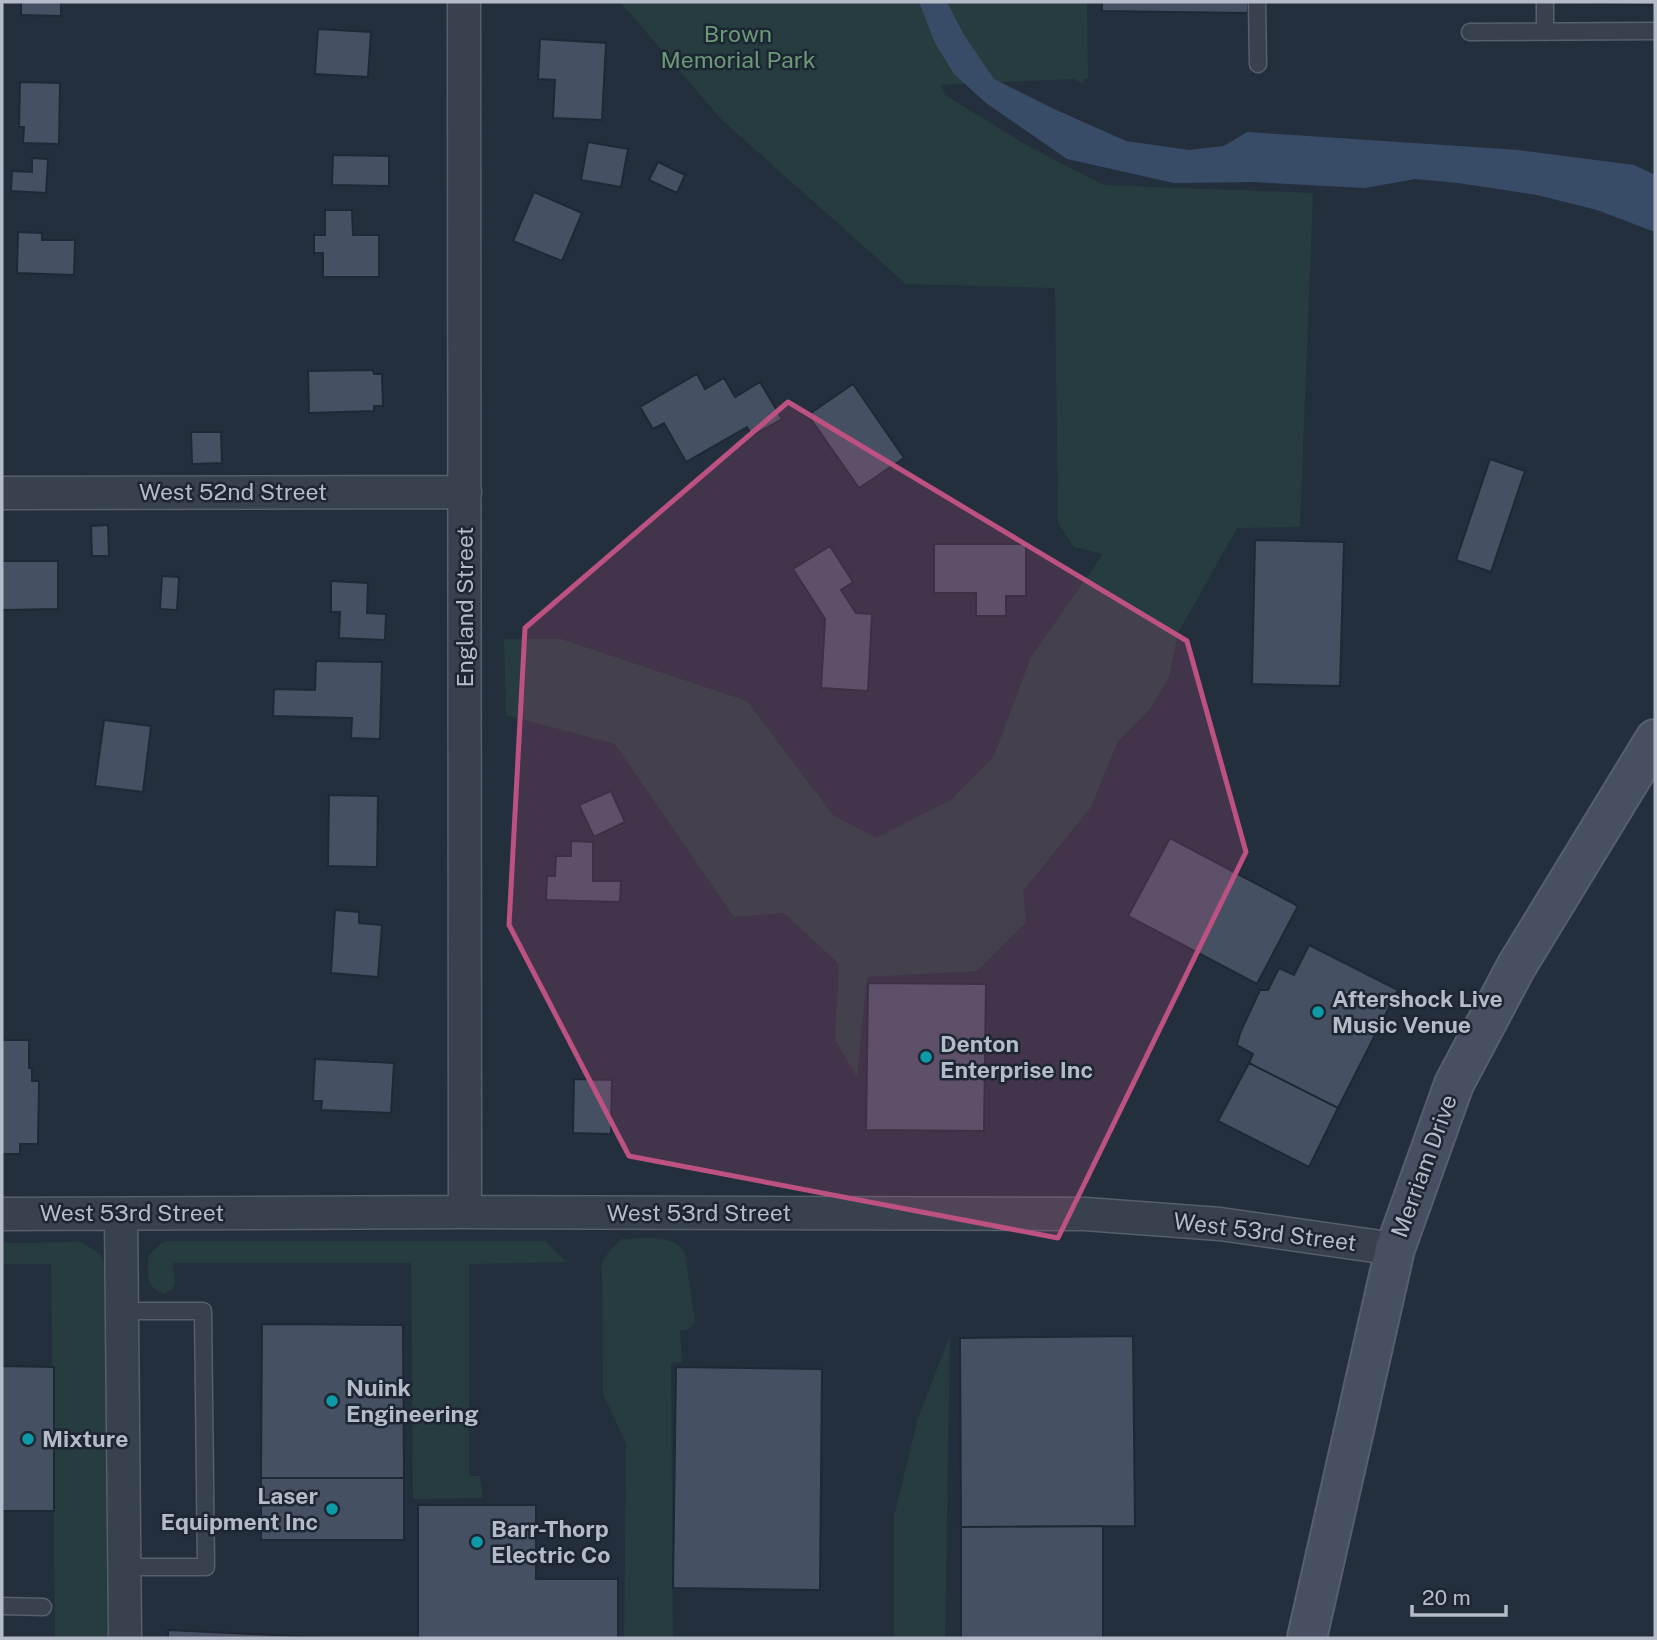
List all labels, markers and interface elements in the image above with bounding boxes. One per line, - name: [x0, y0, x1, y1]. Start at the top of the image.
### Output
- park label: Brown Memorial Park: [660, 20, 816, 73]
- street label: West 52nd Street: [139, 478, 327, 505]
- street label: England Street: [451, 527, 478, 687]
- place label: Aftershock Live Music Venue: [1332, 985, 1503, 1038]
- marker: Aftershock Live Music Venue: [1310, 1004, 1326, 1020]
- place label: Denton Enterprise Inc: [940, 1030, 1093, 1083]
- marker: Denton Enterprise Inc: [918, 1049, 934, 1065]
- street label: Merriam Drive: [1385, 1091, 1462, 1241]
- street label: West 53rd Street: [40, 1199, 224, 1226]
- street label: West 53rd Street: [607, 1199, 791, 1226]
- street label: West 53rd Street: [1172, 1207, 1358, 1256]
- place label: Nuink Engineering: [346, 1374, 479, 1427]
- marker: Nuink Engineering: [324, 1393, 340, 1409]
- place label: Mixture: [42, 1425, 128, 1452]
- marker: Mixture: [20, 1431, 36, 1447]
- place label: Laser Equipment Inc: [160, 1482, 318, 1535]
- marker: Laser Equipment Inc: [324, 1501, 340, 1517]
- place label: Barr-Thorp Electric Co: [491, 1515, 610, 1568]
- marker: Barr-Thorp Electric Co: [469, 1534, 485, 1550]
- scale bar: [1412, 1574, 1506, 1618]
- text: 20 m: [1422, 1585, 1471, 1610]

